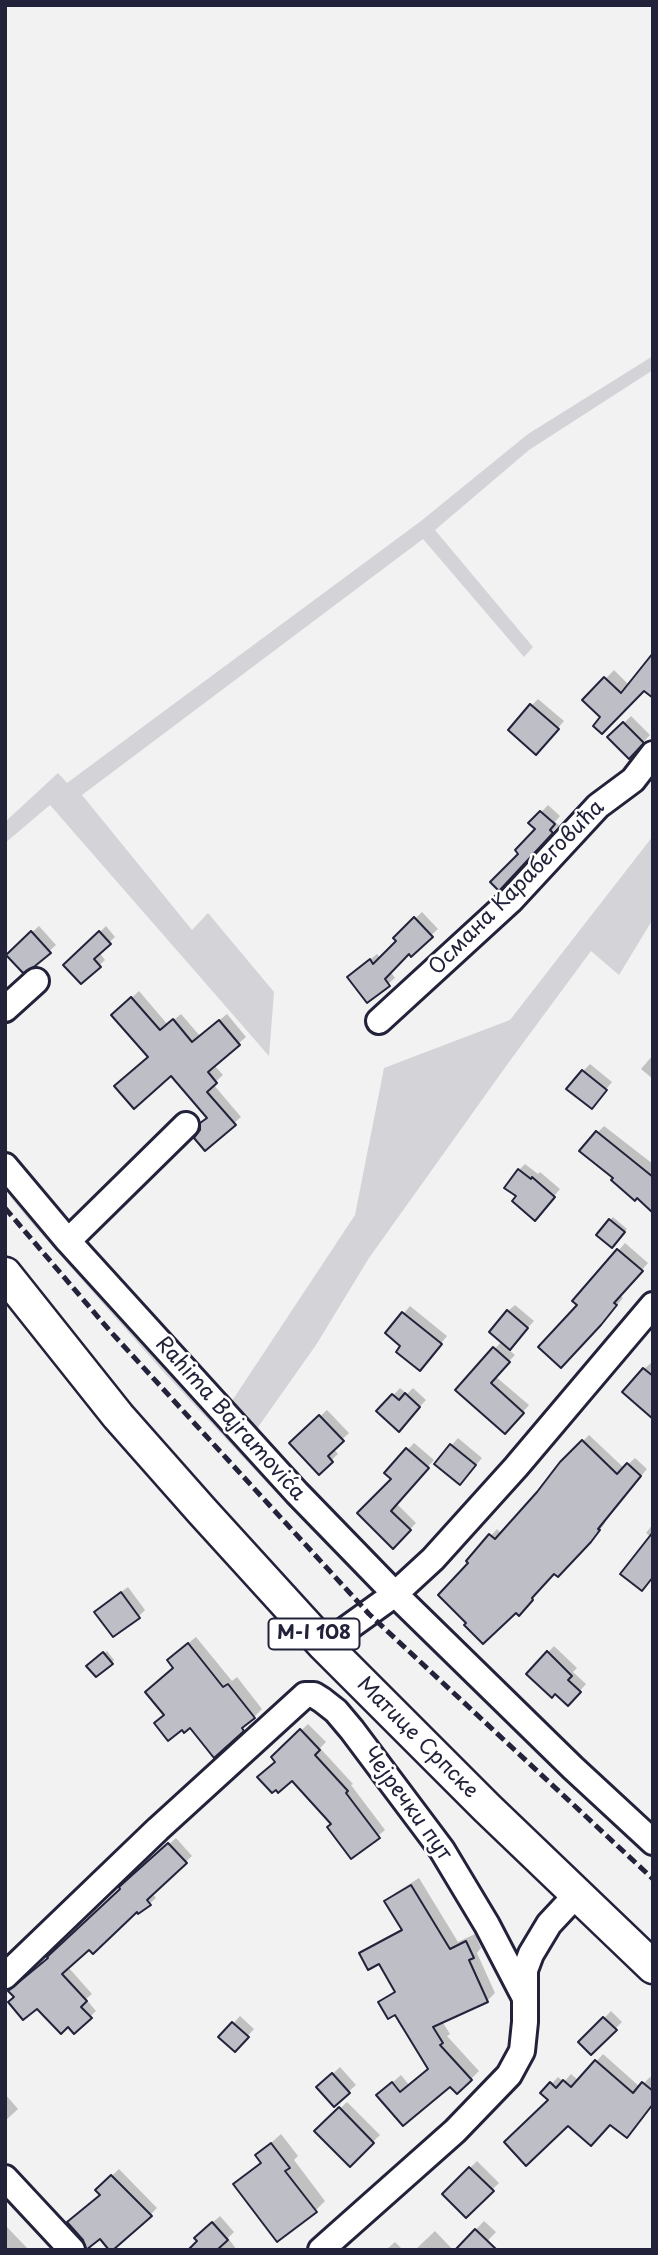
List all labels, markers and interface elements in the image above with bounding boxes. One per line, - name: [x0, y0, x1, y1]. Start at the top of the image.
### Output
- street label: Османа Карабеговића: [424, 795, 610, 981]
- street label: Rahima Bajramovića: [150, 1332, 310, 1506]
- road number: M-I 108: [268, 1618, 360, 1650]
- street label: Матице Српске: [351, 1672, 483, 1804]
- street label: Чејречки пут: [357, 1742, 457, 1866]

